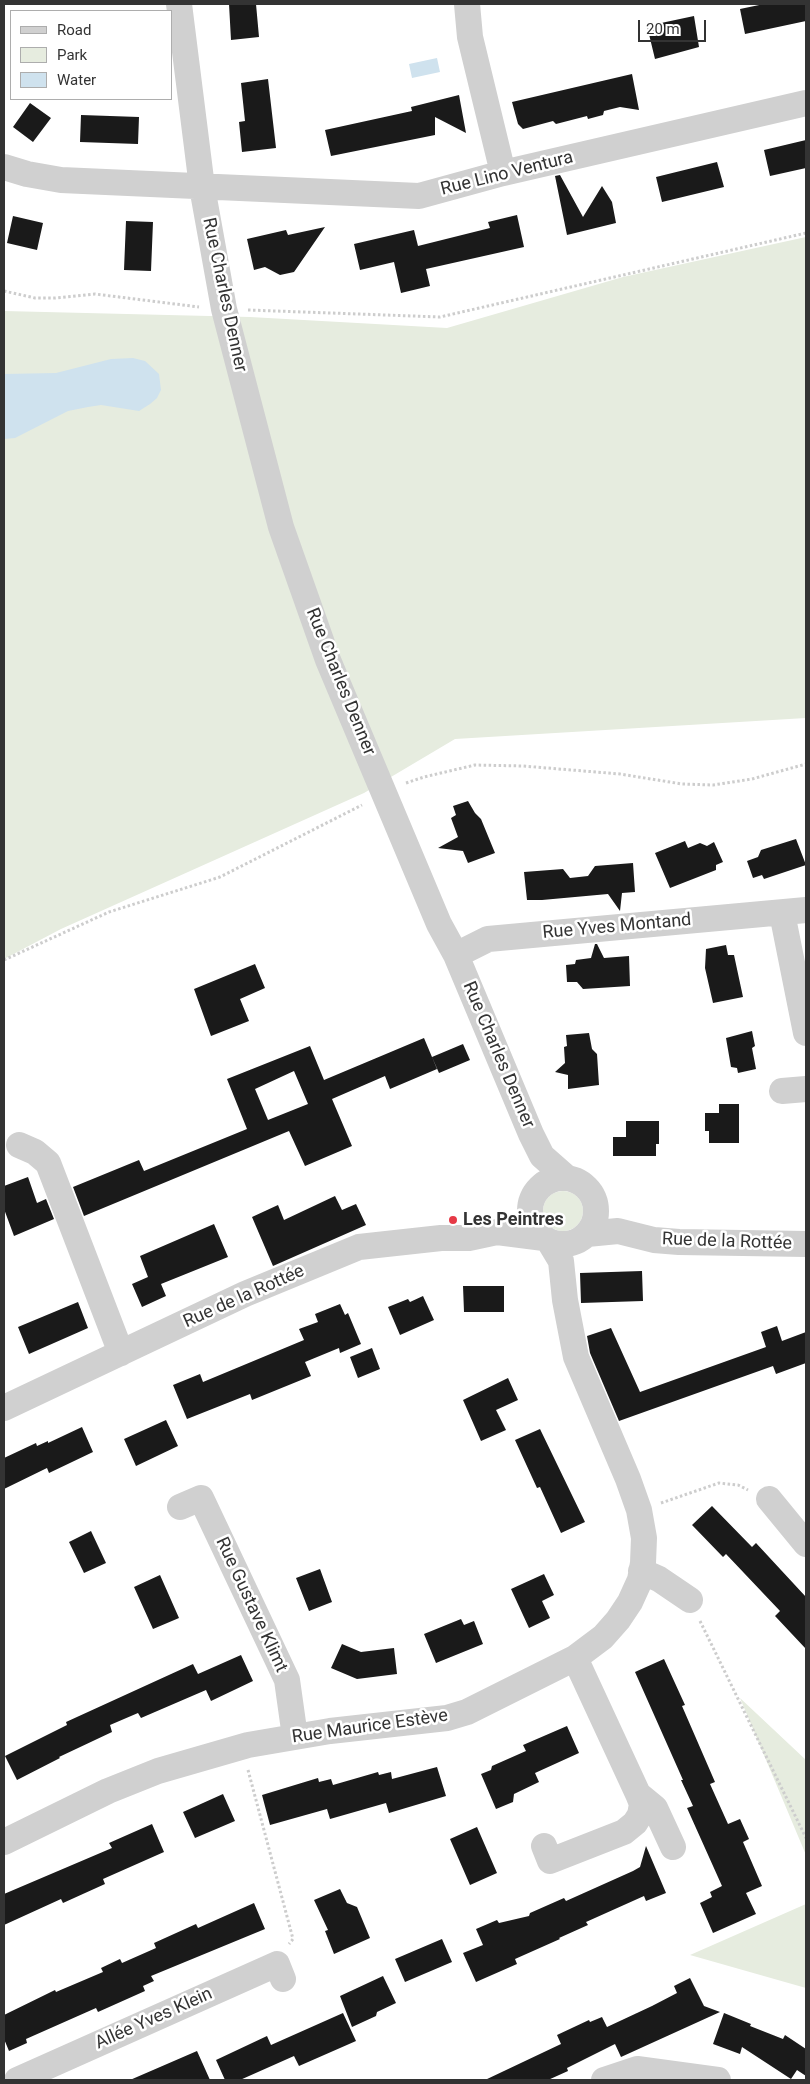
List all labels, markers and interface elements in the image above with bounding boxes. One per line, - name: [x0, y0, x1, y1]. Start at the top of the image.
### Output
- legend: [10, 10, 172, 100]
- scale bar: [640, 10, 708, 42]
- text: 20 m: [646, 20, 680, 38]
- text: Road: [57, 21, 91, 39]
- text: Park: [57, 46, 87, 64]
- text: Water: [57, 71, 96, 89]
- street label: Rue Lino Ventura: [439, 147, 575, 201]
- street label: Rue Charles Denner: [197, 216, 251, 374]
- street label: Rue Charles Denner: [301, 605, 379, 759]
- street label: Rue Yves Montand: [542, 910, 692, 944]
- street label: Rue Charles Denner: [457, 978, 539, 1132]
- place label: Les Peintres: [463, 1209, 564, 1231]
- marker: Les Peintres: [447, 1214, 459, 1226]
- street label: Rue de la Rottée: [662, 1229, 792, 1255]
- street label: Rue de la Rottée: [180, 1261, 308, 1333]
- street label: Rue Gustave Klimt: [210, 1534, 292, 1676]
- street label: Rue Maurice Estève: [291, 1705, 449, 1749]
- street label: Allée Yves Klein: [92, 1983, 216, 2055]

